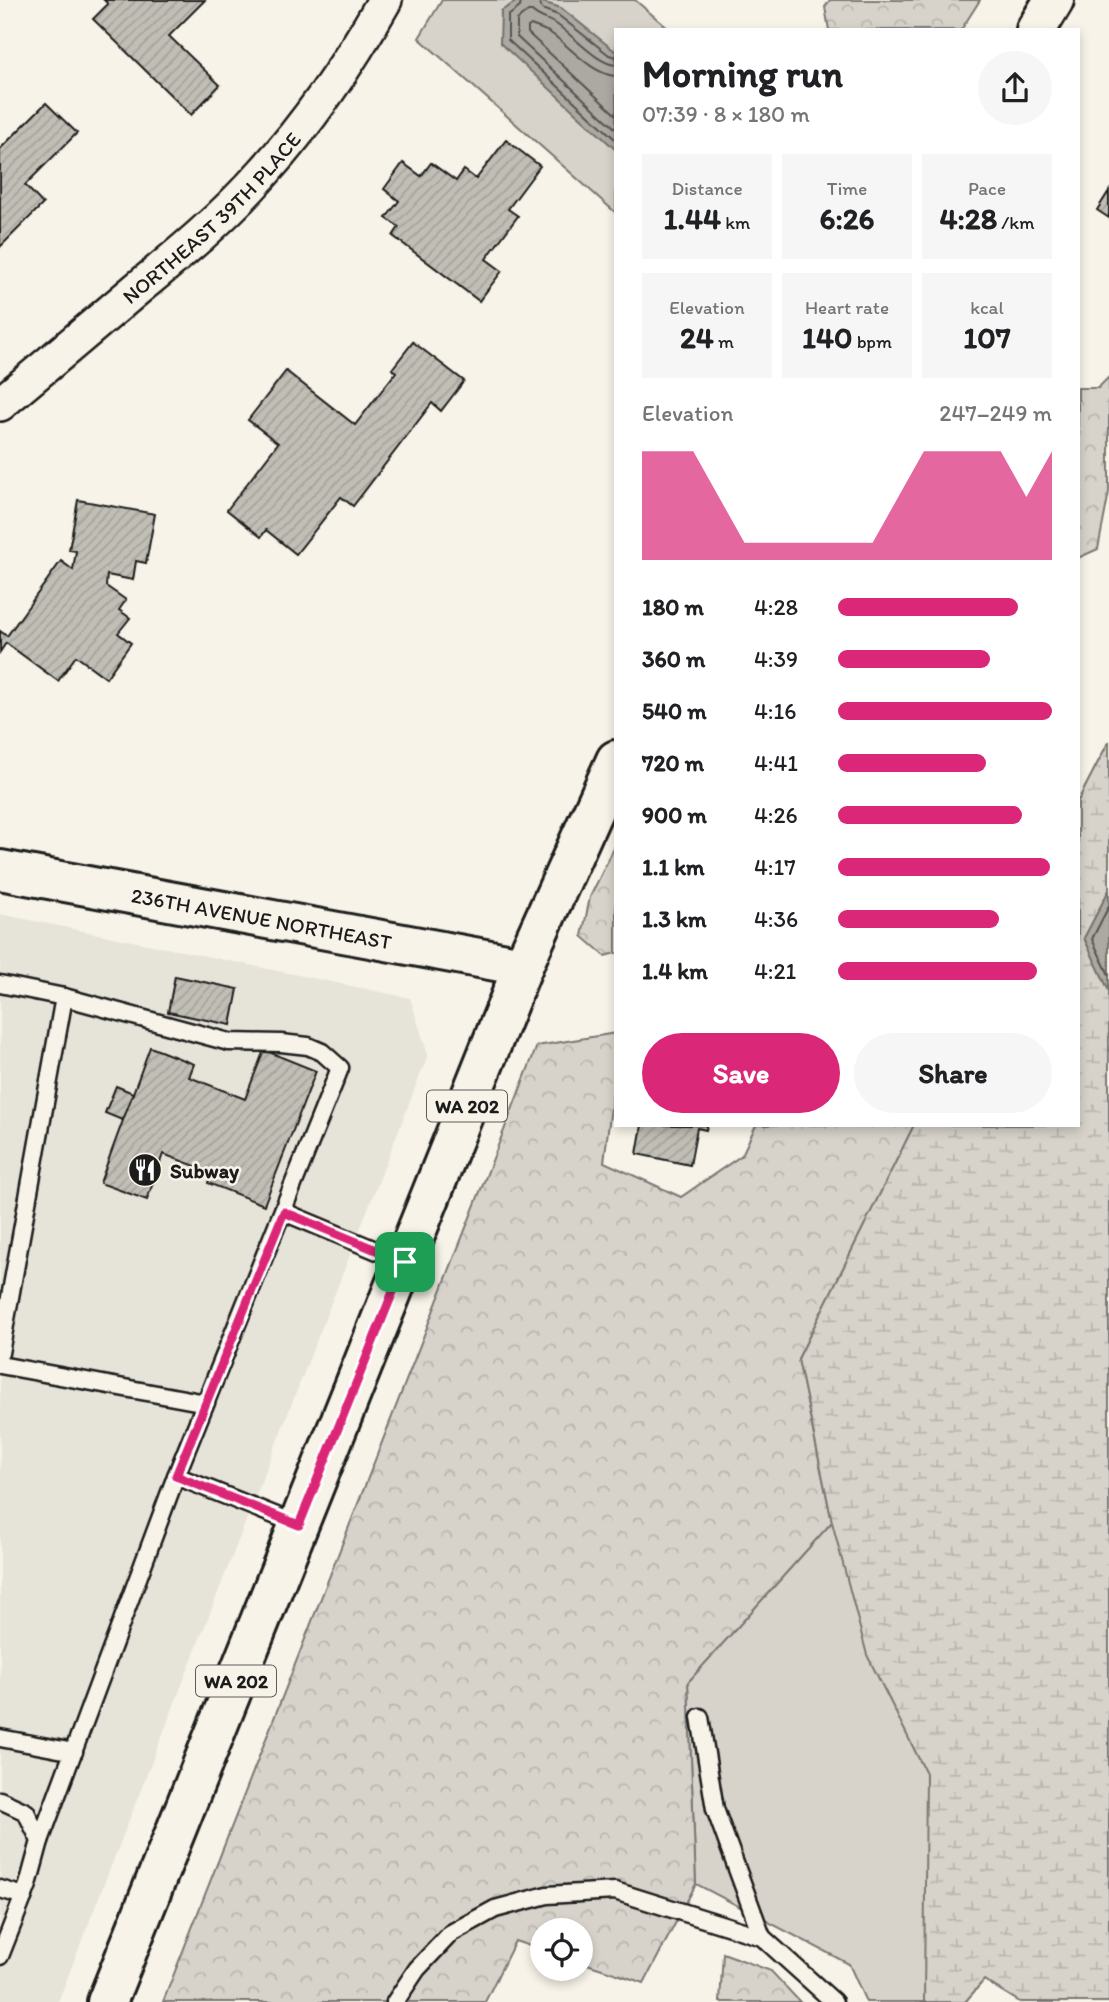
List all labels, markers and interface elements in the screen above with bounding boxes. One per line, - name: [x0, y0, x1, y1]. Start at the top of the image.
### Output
- text: Morning run: [642, 51, 843, 97]
- button: share: [978, 51, 1052, 125]
- text: 07:39 · 8 × 180 m: [642, 100, 810, 128]
- street label: NORTHEAST 39TH PLACE: [117, 127, 306, 309]
- text: Distance: [671, 177, 743, 200]
- text: Time: [827, 177, 867, 200]
- text: Pace: [968, 177, 1006, 200]
- text: 1.44: [664, 200, 721, 237]
- text: 6:26: [820, 200, 874, 237]
- text: 4:28: [939, 200, 997, 237]
- text: km: [721, 211, 750, 234]
- text: /km: [997, 211, 1035, 234]
- text: Elevation: [669, 296, 745, 319]
- text: Heart rate: [805, 296, 889, 319]
- text: kcal: [970, 296, 1004, 319]
- text: 24: [680, 319, 714, 356]
- text: 140: [802, 319, 852, 356]
- text: 107: [963, 319, 1011, 356]
- text: m: [714, 330, 734, 353]
- text: bpm: [852, 330, 892, 353]
- text: Elevation: [642, 399, 733, 427]
- text: 247–249 m: [939, 399, 1052, 427]
- text: 180 m: [642, 593, 704, 621]
- text: 4:28: [754, 593, 798, 621]
- text: 360 m: [642, 645, 705, 673]
- text: 4:39: [754, 645, 798, 673]
- text: 540 m: [642, 697, 707, 725]
- text: 4:16: [754, 697, 796, 725]
- text: 720 m: [642, 749, 704, 777]
- text: 4:41: [754, 749, 798, 777]
- text: 900 m: [642, 801, 707, 829]
- text: 4:26: [754, 801, 798, 829]
- text: 1.1 km: [642, 853, 705, 881]
- text: 4:17: [754, 853, 796, 881]
- street label: 236TH AVENUE NORTHEAST: [130, 882, 394, 954]
- text: 1.3 km: [642, 905, 706, 933]
- text: 4:36: [754, 905, 798, 933]
- text: 1.4 km: [642, 957, 708, 985]
- text: 4:21: [754, 957, 796, 985]
- button: Save: [642, 1033, 840, 1113]
- button: Share: [854, 1033, 1052, 1113]
- road number: WA 202: [427, 1090, 507, 1122]
- restaurant icon: Subway: [126, 1151, 164, 1189]
- place label: Subway: [170, 1158, 240, 1184]
- pin: [375, 1232, 435, 1292]
- icon: arrive: [386, 1243, 424, 1281]
- road number: WA 202: [196, 1666, 276, 1696]
- map controls: [530, 1918, 593, 1981]
- button: locate: [530, 1918, 593, 1981]

